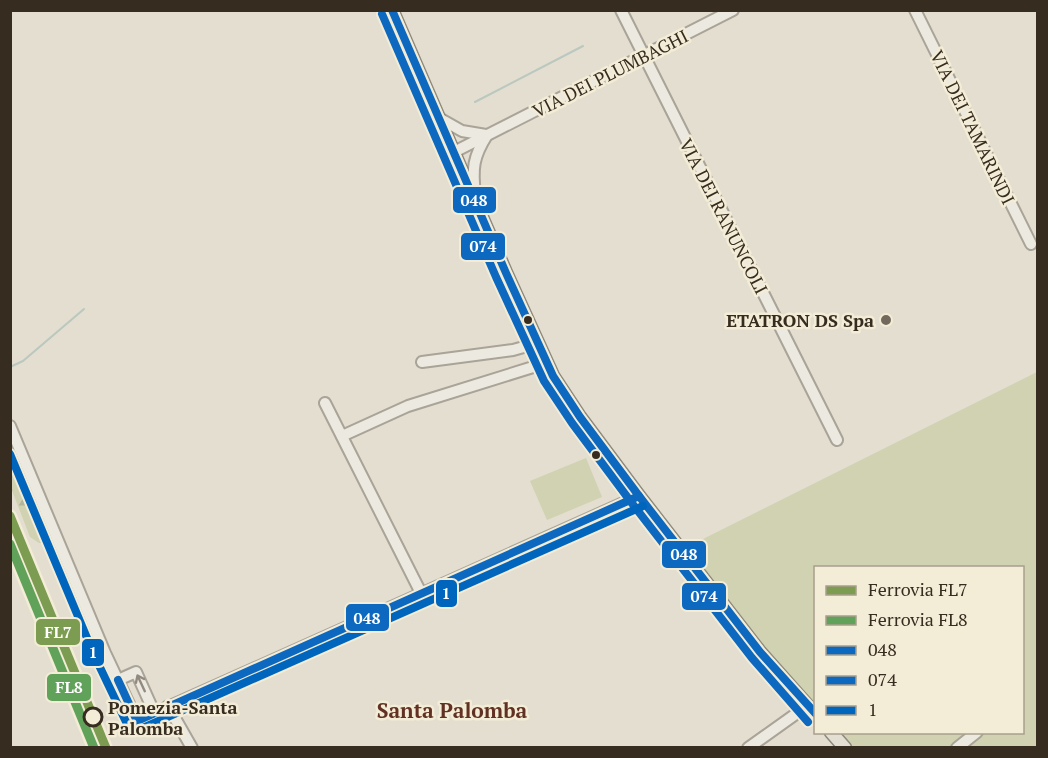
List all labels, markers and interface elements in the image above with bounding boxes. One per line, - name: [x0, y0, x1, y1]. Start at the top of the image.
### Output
- street label: VIA DEI PLUMBAGHI: [528, 23, 692, 123]
- street label: VIA DEI TAMARINDI: [925, 46, 1021, 208]
- street label: VIA DEI RANUNCOLI: [674, 134, 774, 298]
- line badge: 048: [452, 186, 497, 214]
- text: 048: [460, 189, 488, 211]
- line badge: 074: [460, 232, 506, 261]
- text: 074: [469, 235, 497, 257]
- place label: ETATRON DS Spa: [726, 308, 874, 332]
- marker: ETATRON DS Spa: [879, 313, 893, 327]
- unlabelled marker: [522, 314, 534, 326]
- unlabelled marker: [590, 449, 602, 461]
- line badge: 048: [661, 540, 707, 569]
- text: 048: [670, 543, 698, 565]
- legend: [814, 566, 1024, 734]
- text: Ferrovia FL7: [868, 577, 968, 601]
- line badge: 1: [435, 579, 458, 608]
- text: 1: [441, 582, 451, 604]
- line badge: 074: [681, 582, 727, 611]
- text: 074: [690, 585, 718, 607]
- line badge: 048: [345, 603, 390, 632]
- text: 048: [353, 607, 381, 629]
- text: Ferrovia FL8: [868, 607, 968, 631]
- line badge: FL7: [35, 618, 81, 646]
- text: FL7: [44, 621, 72, 643]
- text: 048: [868, 637, 897, 661]
- line badge: 1: [81, 638, 105, 667]
- text: 1: [88, 641, 98, 663]
- text: 074: [868, 667, 897, 691]
- line badge: FL8: [46, 673, 92, 702]
- one-way arrow: [135, 675, 147, 693]
- text: FL8: [55, 676, 83, 698]
- place label: Pomezia-Santa Palomba: [108, 695, 237, 740]
- district label: Santa Palomba: [377, 696, 528, 724]
- text: 1: [868, 697, 878, 721]
- marker: Pomezia-Santa Palomba: [83, 707, 103, 727]

